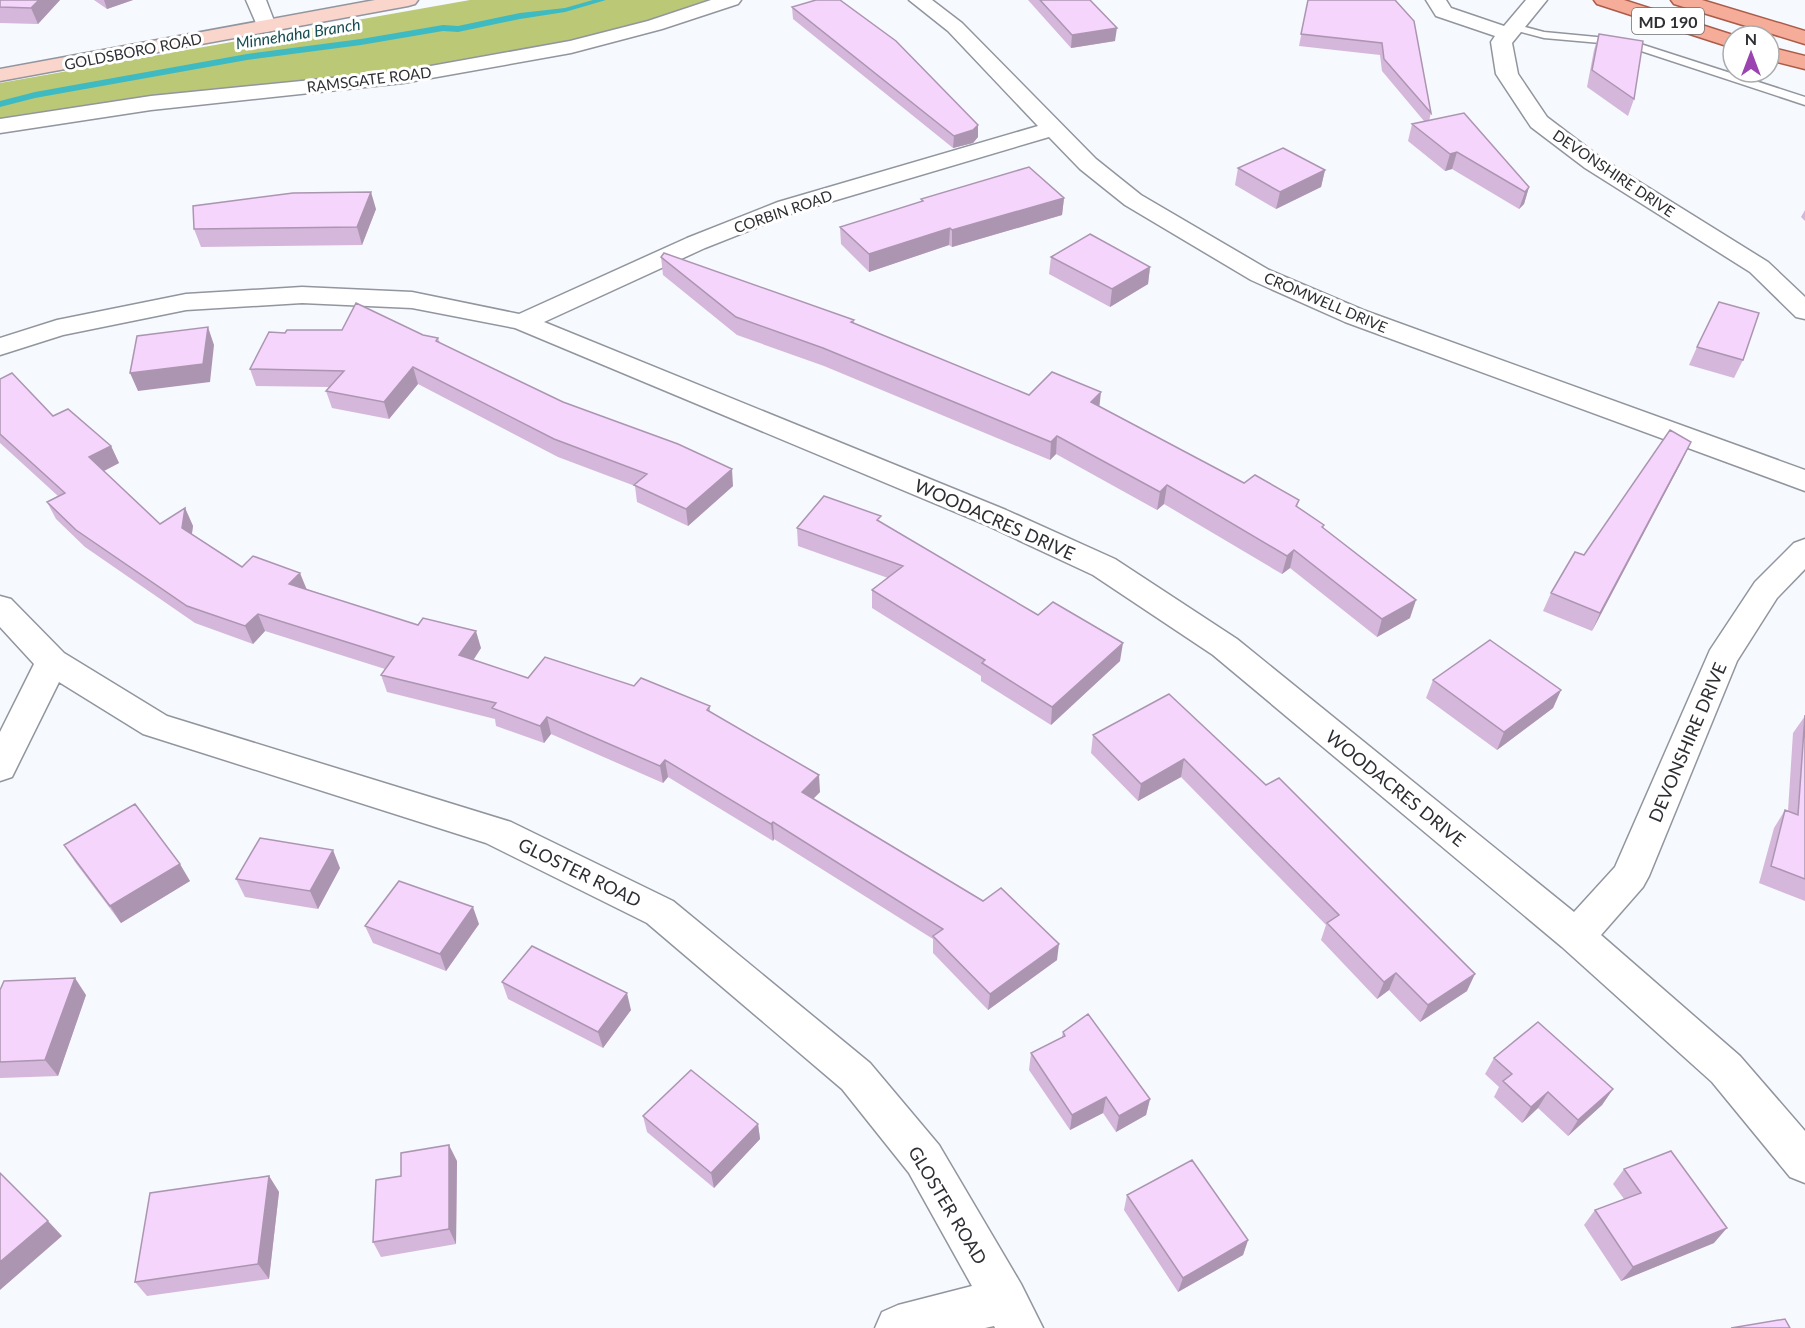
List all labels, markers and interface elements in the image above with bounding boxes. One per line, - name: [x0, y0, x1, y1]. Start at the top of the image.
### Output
- road number: MD 190: [1632, 8, 1704, 34]
- water label: Minnehaha Branch: [234, 14, 362, 52]
- north arrow: [1721, 24, 1781, 84]
- street label: GOLDSBORO ROAD: [63, 29, 203, 73]
- text: N: [1745, 29, 1757, 48]
- street label: RAMSGATE ROAD: [306, 62, 432, 96]
- street label: DEVONSHIRE DRIVE: [1550, 126, 1678, 220]
- street label: CORBIN ROAD: [731, 186, 835, 236]
- street label: CROMWELL DRIVE: [1262, 268, 1390, 336]
- street label: WOODACRES DRIVE: [911, 474, 1079, 564]
- street label: DEVONSHIRE DRIVE: [1643, 659, 1731, 825]
- street label: WOODACRES DRIVE: [1322, 725, 1470, 851]
- street label: GLOSTER ROAD: [515, 833, 645, 911]
- street label: GLOSTER ROAD: [904, 1142, 992, 1268]

